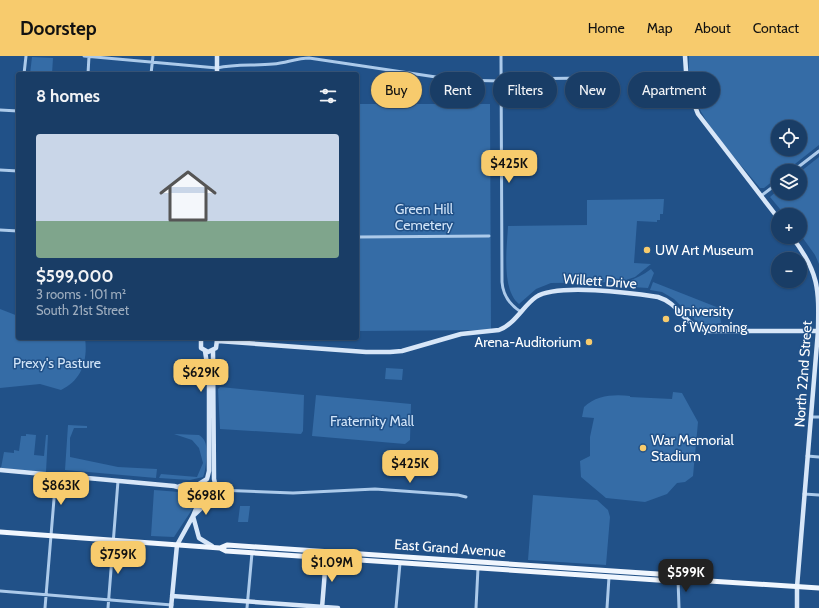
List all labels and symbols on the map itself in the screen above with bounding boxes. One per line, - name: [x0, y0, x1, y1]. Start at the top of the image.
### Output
- pin: $425K: [481, 150, 537, 184]
- park label: Green Hill Cemetery: [395, 200, 454, 234]
- place label: UW Art Museum: [655, 241, 754, 259]
- marker: UW Art Museum: [642, 245, 652, 255]
- street label: Willett Drive: [563, 269, 637, 293]
- place label: University of Wyoming: [674, 302, 748, 336]
- marker: University of Wyoming: [661, 314, 671, 324]
- street label: North 22nd Street: [790, 320, 816, 428]
- place label: Arena-Auditorium: [475, 333, 581, 351]
- marker: Arena-Auditorium: [584, 337, 594, 347]
- park label: Prexy's Pasture: [13, 354, 101, 372]
- pin: $629K: [173, 359, 229, 393]
- park label: Fraternity Mall: [330, 412, 415, 430]
- place label: War Memorial Stadium: [651, 431, 734, 465]
- marker: War Memorial Stadium: [638, 443, 648, 453]
- pin: $425K: [382, 450, 438, 484]
- pin: $863K: [33, 472, 89, 506]
- pin: $698K: [178, 482, 234, 516]
- street label: East Grand Avenue: [394, 535, 506, 561]
- pin: $759K: [90, 541, 146, 575]
- pin: $1.09M: [299, 549, 365, 583]
- pin: $599K: [658, 559, 714, 593]

